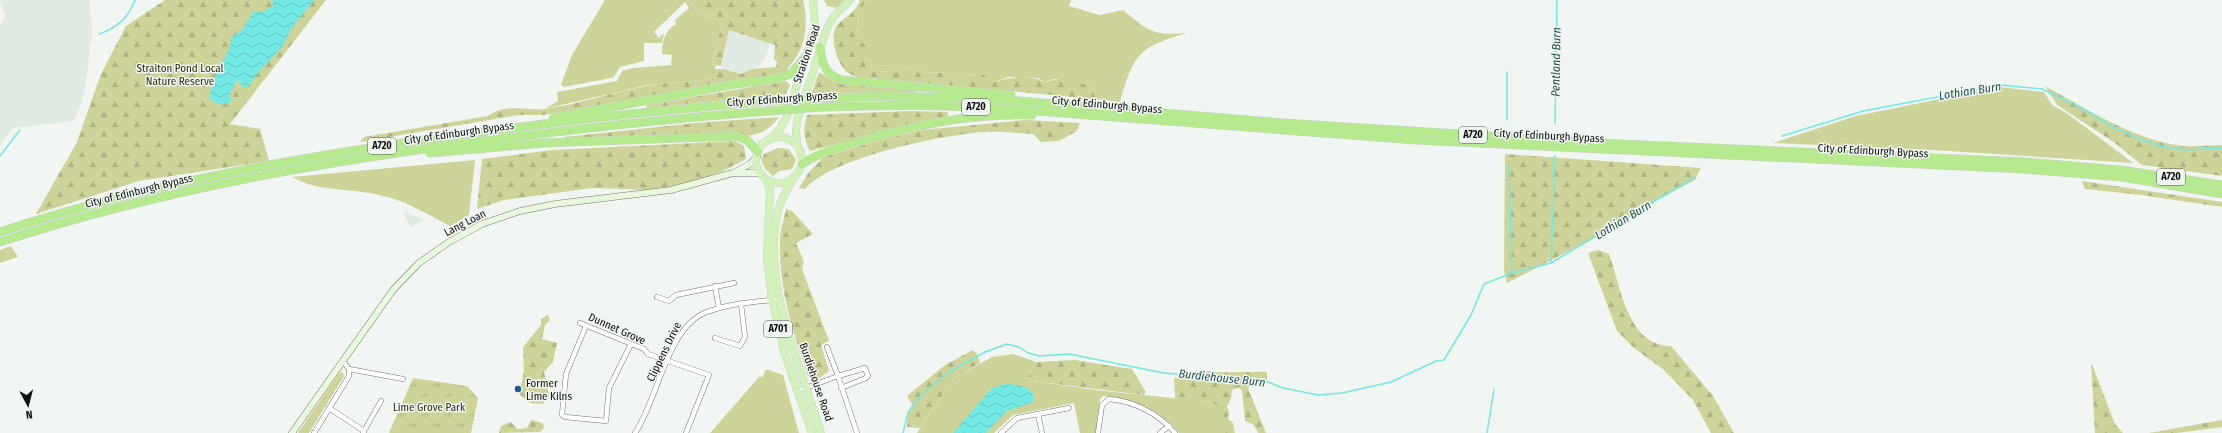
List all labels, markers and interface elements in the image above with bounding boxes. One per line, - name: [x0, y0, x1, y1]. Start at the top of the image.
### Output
- street label: Straiton Road: [791, 23, 823, 85]
- water label: Pentland Burn: [1548, 27, 1564, 97]
- park label: Straiton Pond Local Nature Reserve: [137, 62, 224, 88]
- water label: Lothian Burn: [1938, 79, 2002, 103]
- street label: City of Edinburgh Bypass: [726, 89, 838, 109]
- street label: City of Edinburgh Bypass: [1051, 94, 1163, 116]
- road number: A720: [962, 99, 990, 115]
- street label: City of Edinburgh Bypass: [403, 119, 515, 147]
- road number: A720: [1459, 127, 1487, 143]
- street label: City of Edinburgh Bypass: [1493, 127, 1605, 145]
- road number: A720: [368, 138, 396, 154]
- street label: City of Edinburgh Bypass: [1817, 142, 1929, 160]
- road number: A720: [2157, 169, 2185, 185]
- street label: City of Edinburgh Bypass: [84, 171, 195, 211]
- water label: Lothian Burn: [1592, 198, 1654, 242]
- street label: Lang Loan: [442, 207, 488, 239]
- street label: Dunnet Grove: [586, 311, 648, 347]
- street label: Clippens Drive: [644, 320, 684, 384]
- road number: A701: [764, 321, 792, 337]
- street label: Burdiehouse Road: [796, 341, 836, 423]
- water label: Burdiehouse Burn: [1178, 366, 1266, 390]
- place label: Former Lime Kilns: [526, 377, 572, 403]
- marker: Former Lime Kilns: [513, 384, 523, 394]
- north arrow: [8, 385, 48, 425]
- park label: Lime Grove Park: [393, 401, 466, 414]
- text: N: [25, 408, 33, 421]

